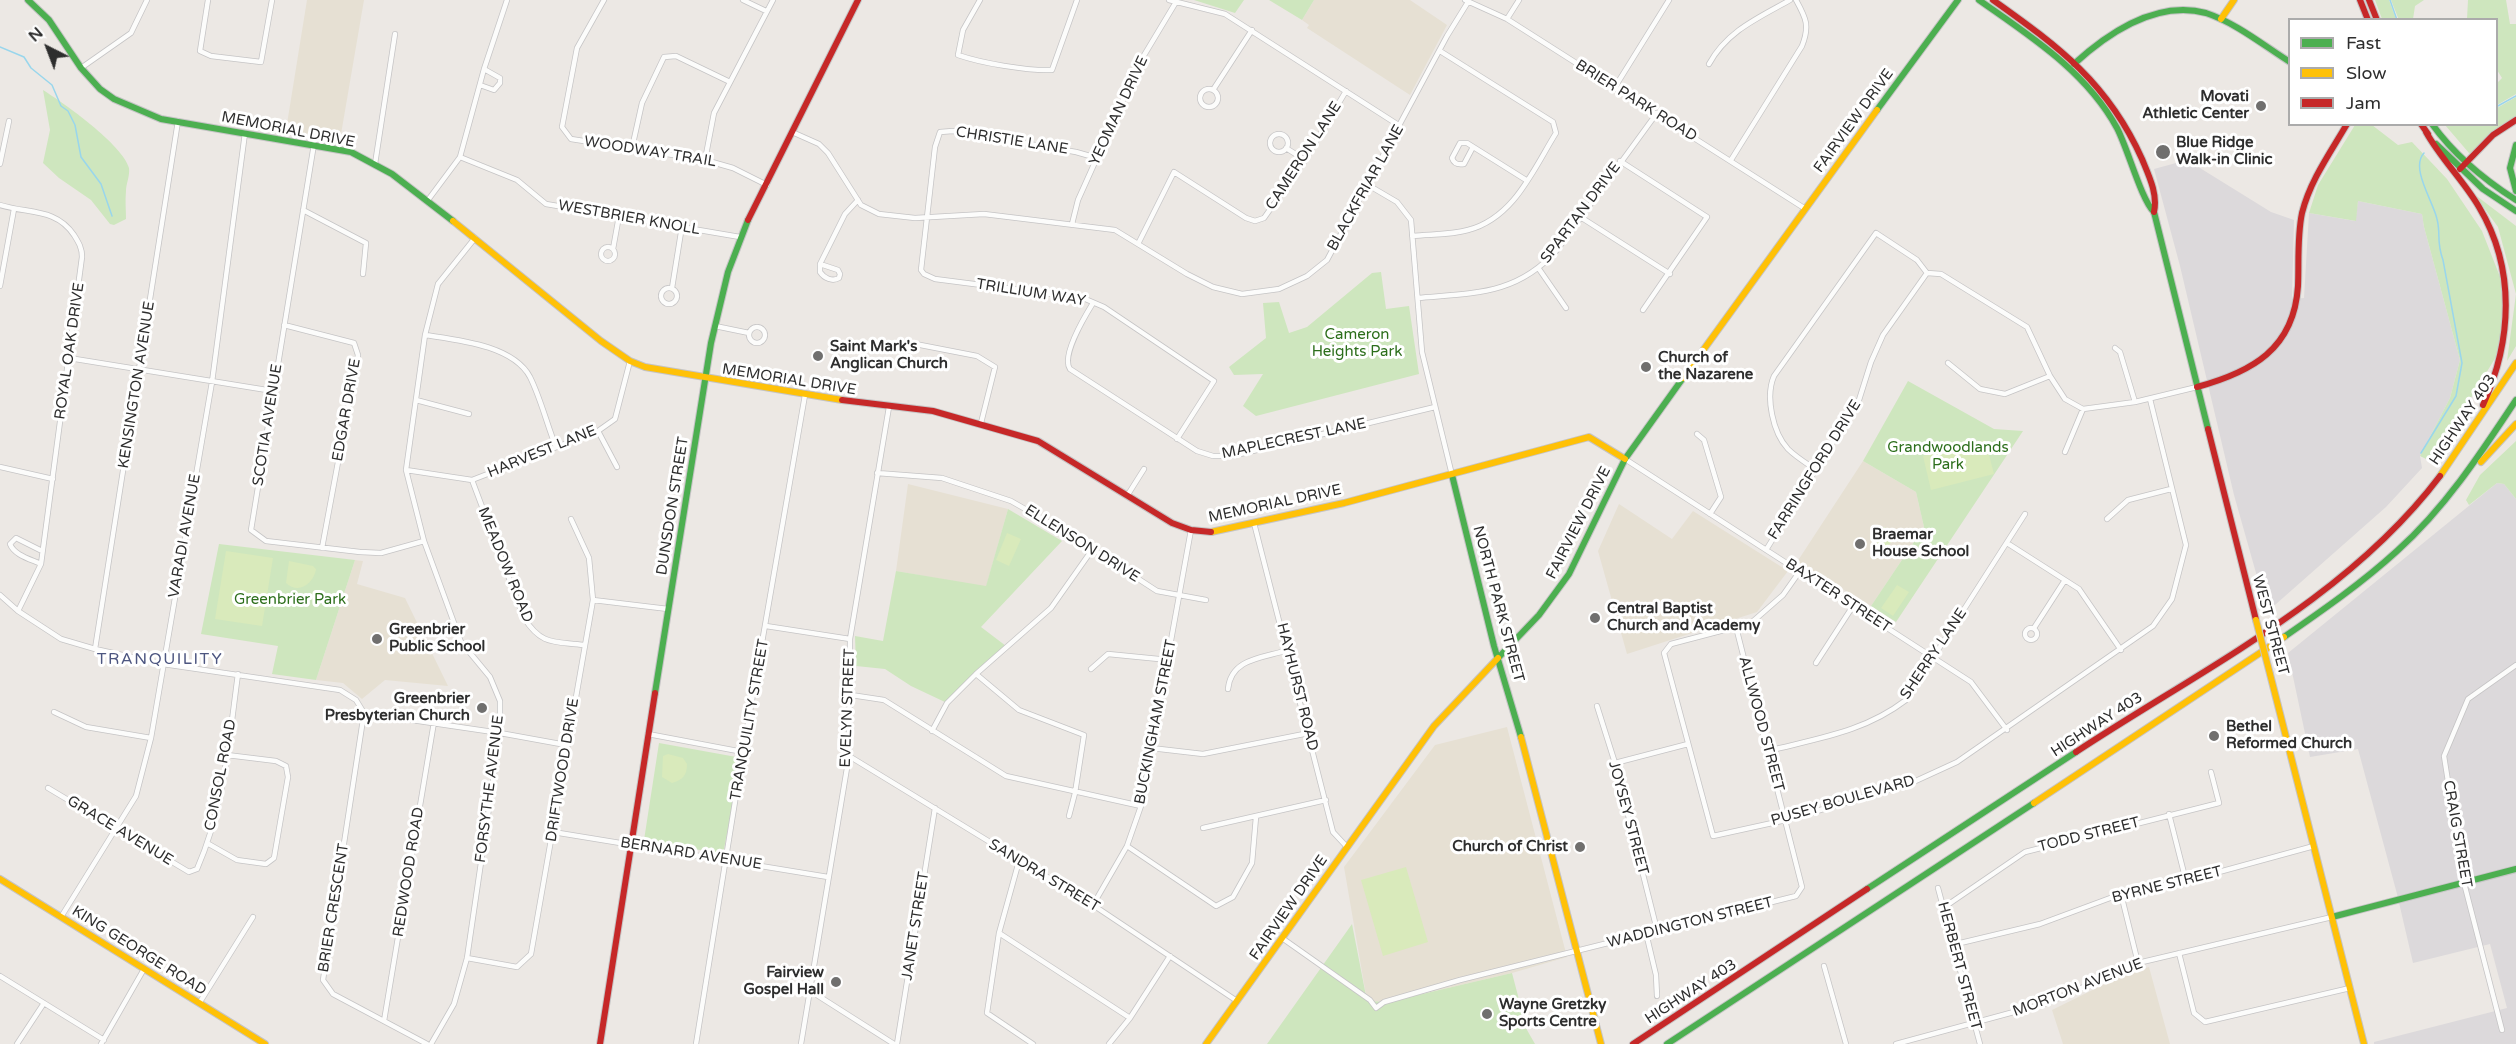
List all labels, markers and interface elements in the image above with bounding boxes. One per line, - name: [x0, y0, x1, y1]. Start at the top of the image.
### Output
- north arrow: [18, 18, 78, 78]
- legend: [2288, 18, 2498, 126]
- text: N: [24, 23, 47, 46]
- text: Fast: [2346, 32, 2381, 54]
- street label: YEOMAN DRIVE: [1086, 53, 1152, 169]
- street label: BRIER PARK ROAD: [1572, 56, 1700, 146]
- text: Slow: [2346, 62, 2387, 84]
- street label: FAIRVIEW DRIVE: [1810, 66, 1898, 176]
- place label: Movati Athletic Center: [2142, 88, 2249, 123]
- text: Jam: [2346, 92, 2381, 114]
- street label: CAMERON LANE: [1262, 98, 1346, 214]
- marker: Movati Athletic Center: [2254, 99, 2268, 113]
- street label: MEMORIAL DRIVE: [220, 108, 356, 152]
- street label: BLACKFRIAR LANE: [1324, 122, 1408, 254]
- street label: CHRISTIE LANE: [955, 123, 1069, 159]
- street label: WOODWAY TRAIL: [583, 133, 717, 171]
- place label: Blue Ridge Walk-in Clinic: [2176, 134, 2273, 169]
- marker: Blue Ridge Walk-in Clinic: [2154, 143, 2172, 161]
- street label: SPARTAN DRIVE: [1537, 159, 1625, 267]
- street label: WESTBRIER KNOLL: [557, 197, 701, 239]
- street label: TRILLIUM WAY: [975, 275, 1087, 311]
- street label: ROYAL OAK DRIVE: [51, 281, 89, 421]
- street label: KENSINGTON AVENUE: [115, 300, 159, 470]
- park label: Cameron Heights Park: [1312, 326, 1402, 361]
- place label: Saint Mark's Anglican Church: [830, 338, 948, 373]
- marker: Saint Mark's Anglican Church: [811, 349, 825, 363]
- place label: Church of the Nazarene: [1658, 349, 1753, 384]
- street label: EDGAR DRIVE: [329, 357, 365, 463]
- marker: Church of the Nazarene: [1639, 360, 1653, 374]
- street label: MEMORIAL DRIVE: [721, 361, 857, 399]
- street label: SCOTIA AVENUE: [249, 363, 287, 487]
- street label: HIGHWAY 403: [2426, 371, 2500, 469]
- street label: FARRINGFORD DRIVE: [1765, 397, 1865, 543]
- street label: MAPLECREST LANE: [1220, 415, 1368, 463]
- street label: HARVEST LANE: [485, 422, 599, 482]
- street label: DUNSDON STREET: [653, 435, 693, 577]
- park label: Grandwoodlands Park: [1887, 439, 2009, 474]
- street label: FAIRVIEW DRIVE: [1543, 464, 1615, 582]
- street label: VARADI AVENUE: [165, 473, 205, 599]
- street label: MEMORIAL DRIVE: [1207, 481, 1343, 527]
- street label: ELLENSON DRIVE: [1021, 501, 1143, 587]
- street label: MEADOW ROAD: [474, 505, 536, 625]
- street label: NORTH PARK STREET: [1468, 524, 1528, 684]
- place label: Braemar House School: [1872, 526, 1969, 561]
- marker: Braemar House School: [1853, 537, 1867, 551]
- street label: BAXTER STREET: [1782, 555, 1894, 637]
- street label: WEST STREET: [2248, 573, 2292, 677]
- park label: Greenbrier Park: [234, 591, 346, 609]
- place label: Central Baptist Church and Academy: [1607, 600, 1760, 635]
- street label: SHERRY LANE: [1897, 605, 1971, 703]
- marker: Central Baptist Church and Academy: [1588, 611, 1602, 625]
- place label: Greenbrier Public School: [389, 621, 485, 656]
- street label: HAYHURST ROAD: [1272, 621, 1322, 753]
- marker: Greenbrier Public School: [370, 632, 384, 646]
- street label: TRANQUILITY STREET: [727, 638, 773, 802]
- street label: BUCKINGHAM STREET: [1131, 638, 1181, 806]
- street label: EVELYN STREET: [837, 648, 859, 768]
- district label: TRANQUILITY: [97, 650, 223, 670]
- street label: ALLWOOD STREET: [1734, 654, 1788, 794]
- street label: HIGHWAY 403: [2048, 689, 2146, 761]
- place label: Greenbrier Presbyterian Church: [325, 690, 470, 725]
- street label: DRIFTWOOD DRIVE: [543, 697, 583, 843]
- marker: Greenbrier Presbyterian Church: [475, 701, 489, 715]
- street label: FORSYTHE AVENUE: [472, 714, 508, 864]
- street label: CONSOL ROAD: [201, 718, 241, 832]
- place label: Bethel Reformed Church: [2226, 718, 2352, 753]
- marker: Bethel Reformed Church: [2207, 729, 2221, 743]
- street label: JOYSEY STREET: [1604, 759, 1652, 877]
- street label: PUSEY BOULEVARD: [1769, 772, 1917, 830]
- street label: CRAIG STREET: [2439, 779, 2475, 889]
- street label: GRACE AVENUE: [64, 792, 176, 870]
- street label: REDWOOD ROAD: [390, 806, 428, 938]
- street label: TODD STREET: [2036, 814, 2142, 856]
- street label: BERNARD AVENUE: [619, 834, 763, 874]
- street label: SANDRA STREET: [985, 836, 1103, 916]
- place label: Church of Christ: [1452, 838, 1568, 856]
- marker: Church of Christ: [1573, 840, 1587, 854]
- street label: BRIER CRESCENT: [315, 842, 353, 974]
- street label: FAIRVIEW DRIVE: [1246, 852, 1332, 964]
- street label: BYRNE STREET: [2110, 863, 2224, 907]
- street label: JANET STREET: [899, 870, 933, 982]
- street label: WADDINGTON STREET: [1605, 894, 1775, 952]
- street label: HERBERT STREET: [1933, 900, 1985, 1032]
- street label: KING GEORGE ROAD: [68, 902, 210, 1000]
- street label: MORTON AVENUE: [2010, 955, 2146, 1021]
- street label: HIGHWAY 403: [1642, 956, 1740, 1028]
- place label: Fairview Gospel Hall: [744, 964, 824, 999]
- marker: Fairview Gospel Hall: [829, 975, 843, 989]
- place label: Wayne Gretzky Sports Centre: [1499, 996, 1606, 1031]
- marker: Wayne Gretzky Sports Centre: [1480, 1007, 1494, 1021]

